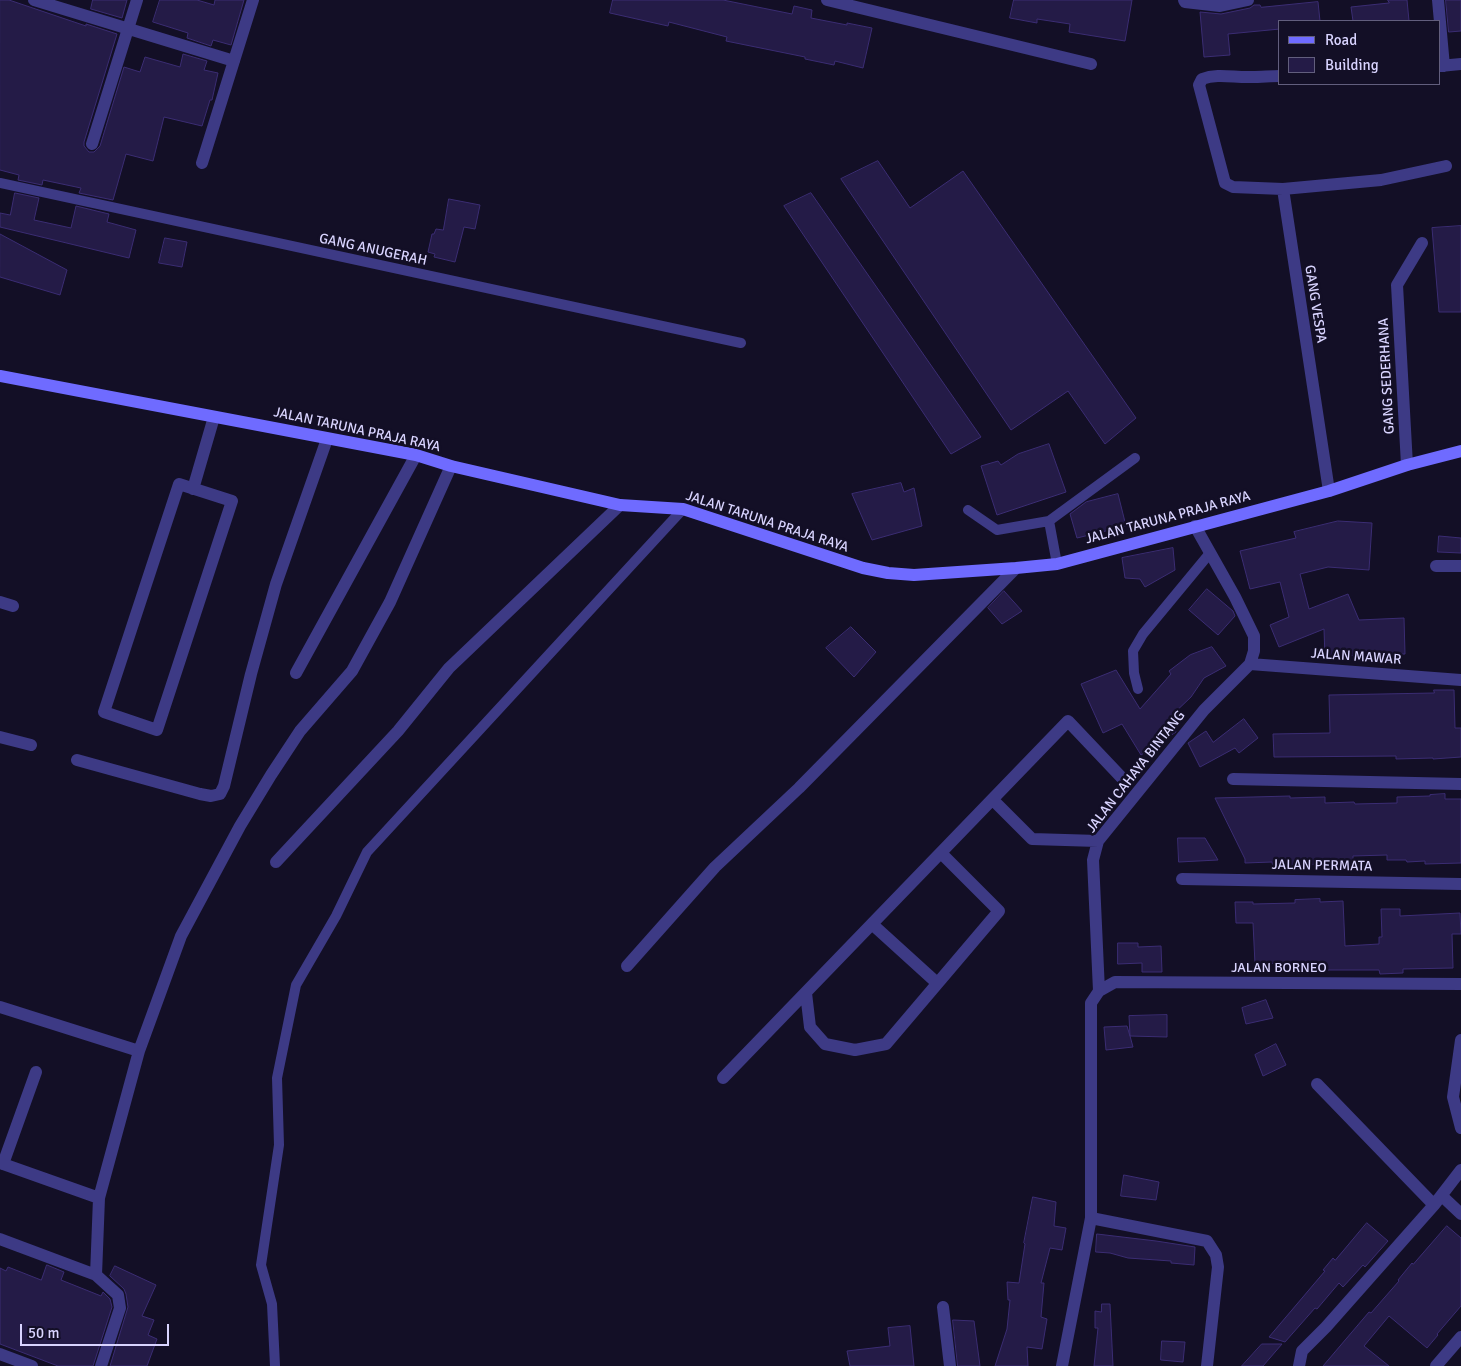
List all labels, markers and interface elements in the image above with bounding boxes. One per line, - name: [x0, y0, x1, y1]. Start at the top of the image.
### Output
- legend: [1278, 20, 1441, 85]
- text: Road: [1325, 31, 1357, 49]
- text: Building: [1325, 56, 1379, 74]
- street label: GANG ANUGERAH: [318, 230, 428, 270]
- street label: GANG VESPA: [1301, 264, 1329, 344]
- street label: GANG SEDERHANA: [1376, 317, 1398, 435]
- street label: JALAN TARUNA PRAJA RAYA: [272, 404, 442, 456]
- street label: JALAN TARUNA PRAJA RAYA: [683, 488, 851, 556]
- street label: JALAN TARUNA PRAJA RAYA: [1084, 488, 1252, 548]
- street label: JALAN MAWAR: [1310, 645, 1402, 669]
- street label: JALAN CAHAYA BINTANG: [1083, 708, 1189, 836]
- street label: JALAN PERMATA: [1271, 857, 1373, 875]
- street label: JALAN BORNEO: [1231, 960, 1327, 976]
- scale bar: [22, 1314, 171, 1346]
- text: 50 m: [28, 1324, 59, 1342]

